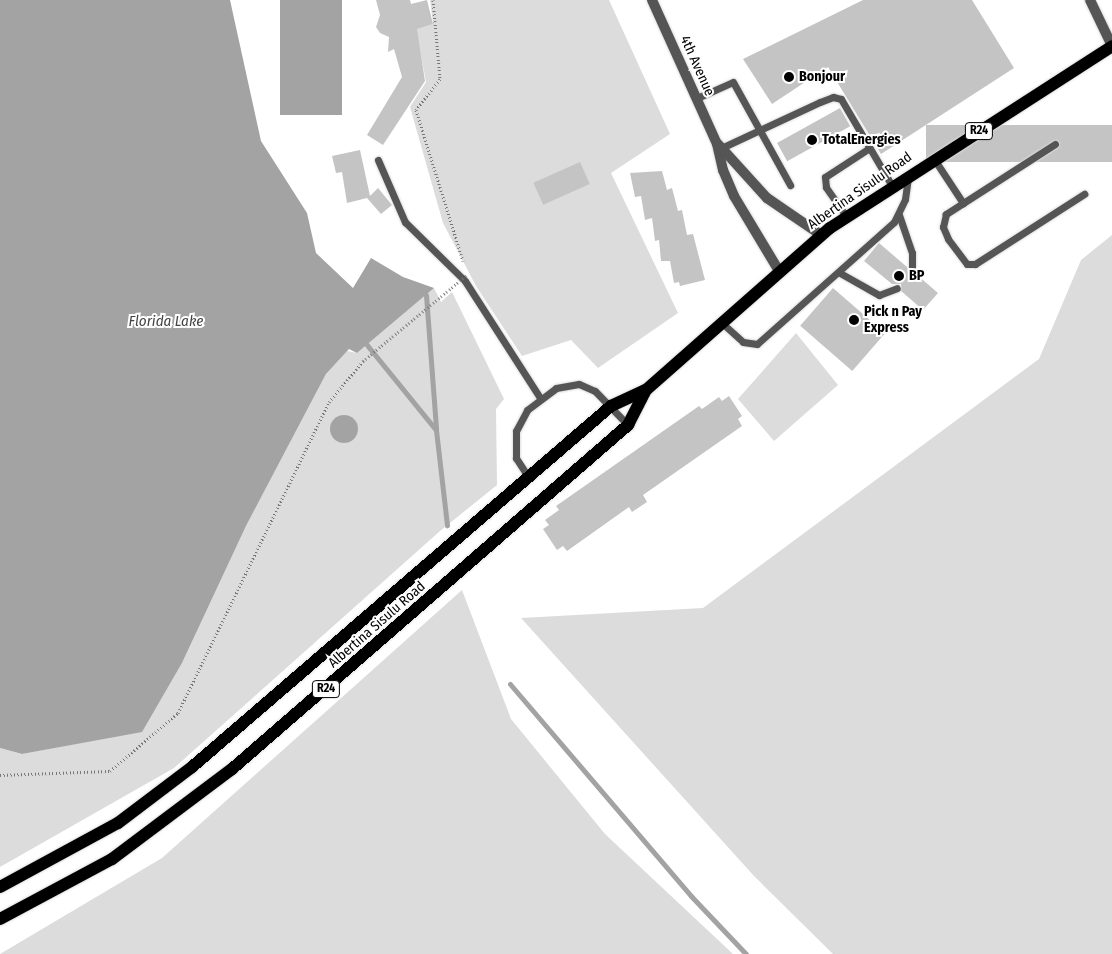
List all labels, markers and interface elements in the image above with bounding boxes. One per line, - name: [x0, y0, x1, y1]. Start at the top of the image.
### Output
- street label: 4th Avenue: [676, 33, 718, 99]
- place label: Bonjour: [799, 69, 845, 85]
- marker: Bonjour: [783, 71, 795, 83]
- road number: R24: [964, 122, 994, 140]
- place label: TotalEnergies: [822, 132, 901, 148]
- marker: TotalEnergies: [806, 134, 818, 146]
- street label: Albertina Sisulu Road: [805, 149, 915, 233]
- place label: BP: [909, 268, 924, 284]
- marker: BP: [893, 270, 905, 282]
- place label: Pick n Pay Express: [864, 304, 922, 336]
- water label: Florida Lake: [129, 313, 203, 331]
- marker: Pick n Pay Express: [848, 314, 860, 326]
- street label: Albertina Sisulu Road: [325, 578, 429, 672]
- road number: R24: [311, 680, 341, 699]

